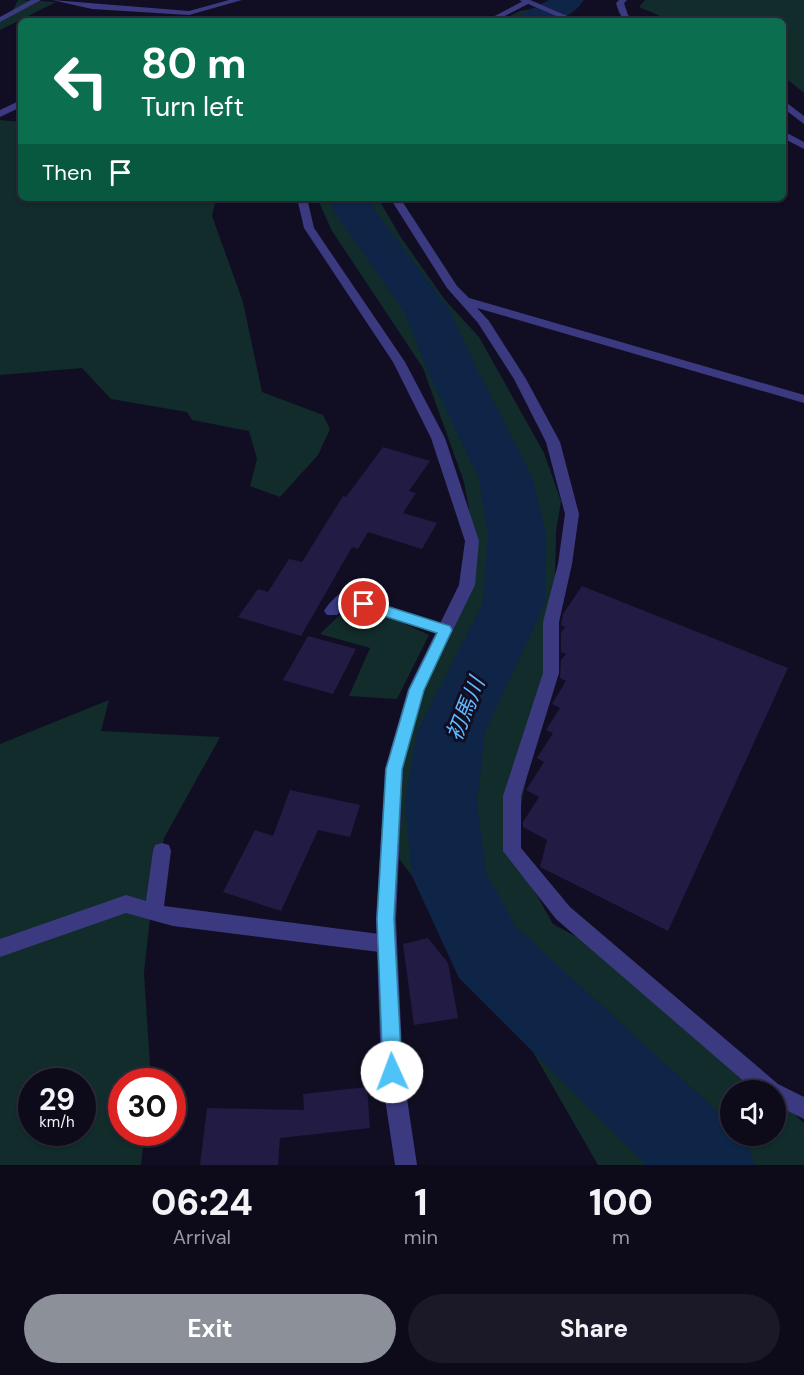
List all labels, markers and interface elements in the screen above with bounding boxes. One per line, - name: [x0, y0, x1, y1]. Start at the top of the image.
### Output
- text: 80 m: [141, 36, 247, 91]
- icon: left: [42, 42, 120, 120]
- text: Turn left: [141, 89, 244, 124]
- icon: arrive: [104, 156, 137, 189]
- text: Then: [42, 158, 92, 187]
- pin: [338, 578, 389, 629]
- icon: arrive: [347, 587, 380, 620]
- water label: 初馬川: [440, 671, 492, 745]
- position arrow: [360, 1040, 424, 1104]
- speed limit sign: 30: [108, 1068, 186, 1146]
- text: 29: [39, 1080, 75, 1119]
- map controls: [720, 1080, 786, 1146]
- button: sound: [720, 1080, 786, 1146]
- text: km/h: [39, 1112, 75, 1132]
- text: 06:24: [151, 1179, 253, 1226]
- text: 1: [414, 1179, 427, 1226]
- text: 100: [589, 1179, 653, 1226]
- text: Arrival: [173, 1224, 231, 1250]
- text: min: [404, 1224, 438, 1250]
- text: m: [612, 1224, 630, 1250]
- button: Exit: [24, 1294, 396, 1363]
- button: Share: [408, 1294, 780, 1363]

